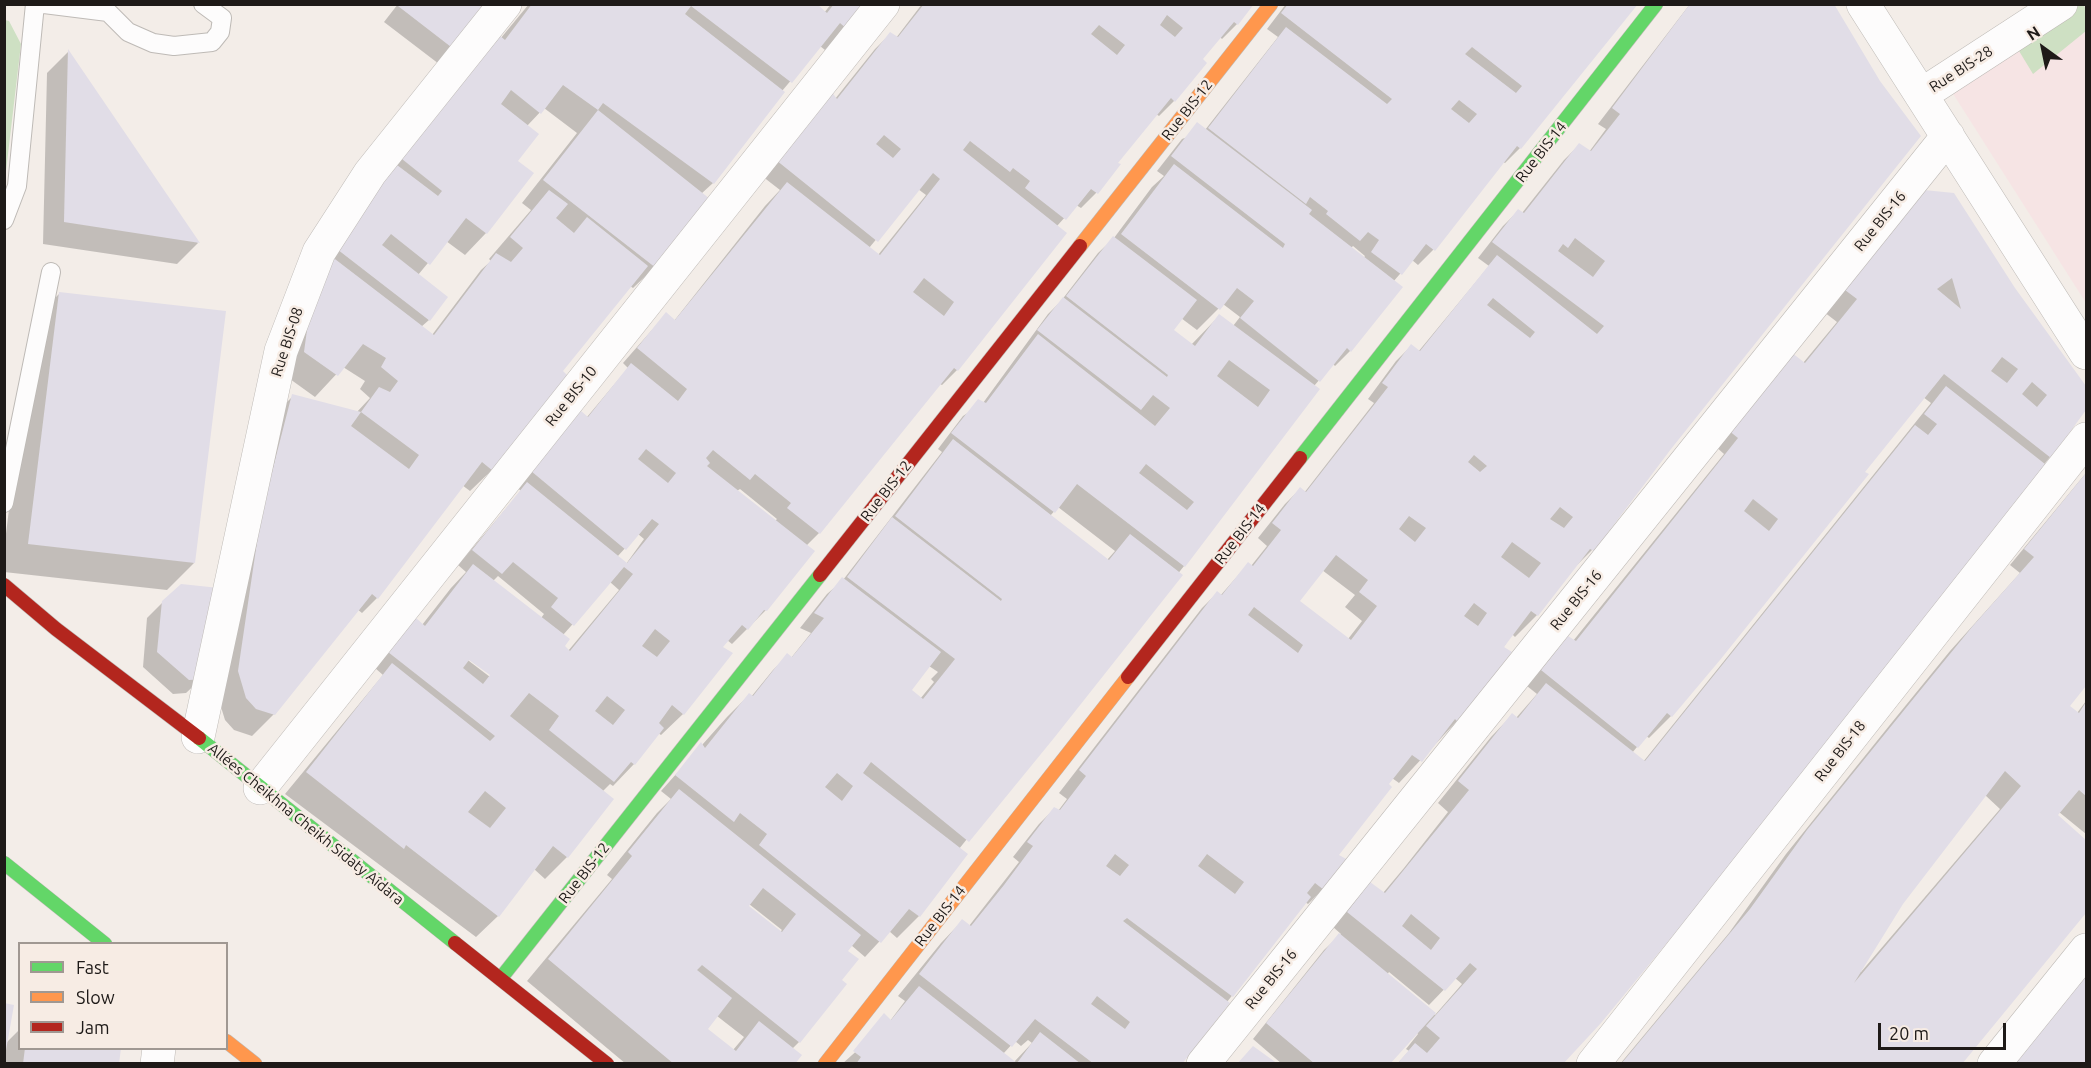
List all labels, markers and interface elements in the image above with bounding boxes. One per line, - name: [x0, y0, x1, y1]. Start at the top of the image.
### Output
- north arrow: [2013, 18, 2073, 78]
- text: N: [2023, 22, 2043, 44]
- street label: Rue BIS-28: [1926, 42, 1996, 96]
- street label: Rue BIS-12: [1158, 76, 1216, 144]
- street label: Rue BIS-14: [1512, 118, 1570, 186]
- street label: Rue BIS-16: [1850, 187, 1910, 255]
- street label: Rue BIS-08: [267, 305, 307, 379]
- street label: Rue BIS-10: [541, 362, 601, 430]
- street label: Rue BIS-12: [857, 457, 915, 525]
- street label: Rue BIS-14: [1211, 500, 1269, 568]
- street label: Rue BIS-16: [1546, 566, 1606, 634]
- street label: Rue BIS-18: [1811, 717, 1869, 785]
- street label: Allées Cheikhna Cheikh Sidaty Aîdara: [204, 739, 408, 909]
- street label: Rue BIS-12: [555, 839, 613, 907]
- street label: Rue BIS-14: [911, 882, 969, 950]
- legend: [18, 942, 228, 1050]
- street label: Rue BIS-16: [1241, 945, 1301, 1013]
- text: Fast: [76, 957, 109, 977]
- text: Slow: [76, 987, 115, 1007]
- scale bar: [1881, 1011, 2008, 1049]
- text: Jam: [76, 1017, 110, 1037]
- text: 20 m: [1889, 1023, 1929, 1043]

